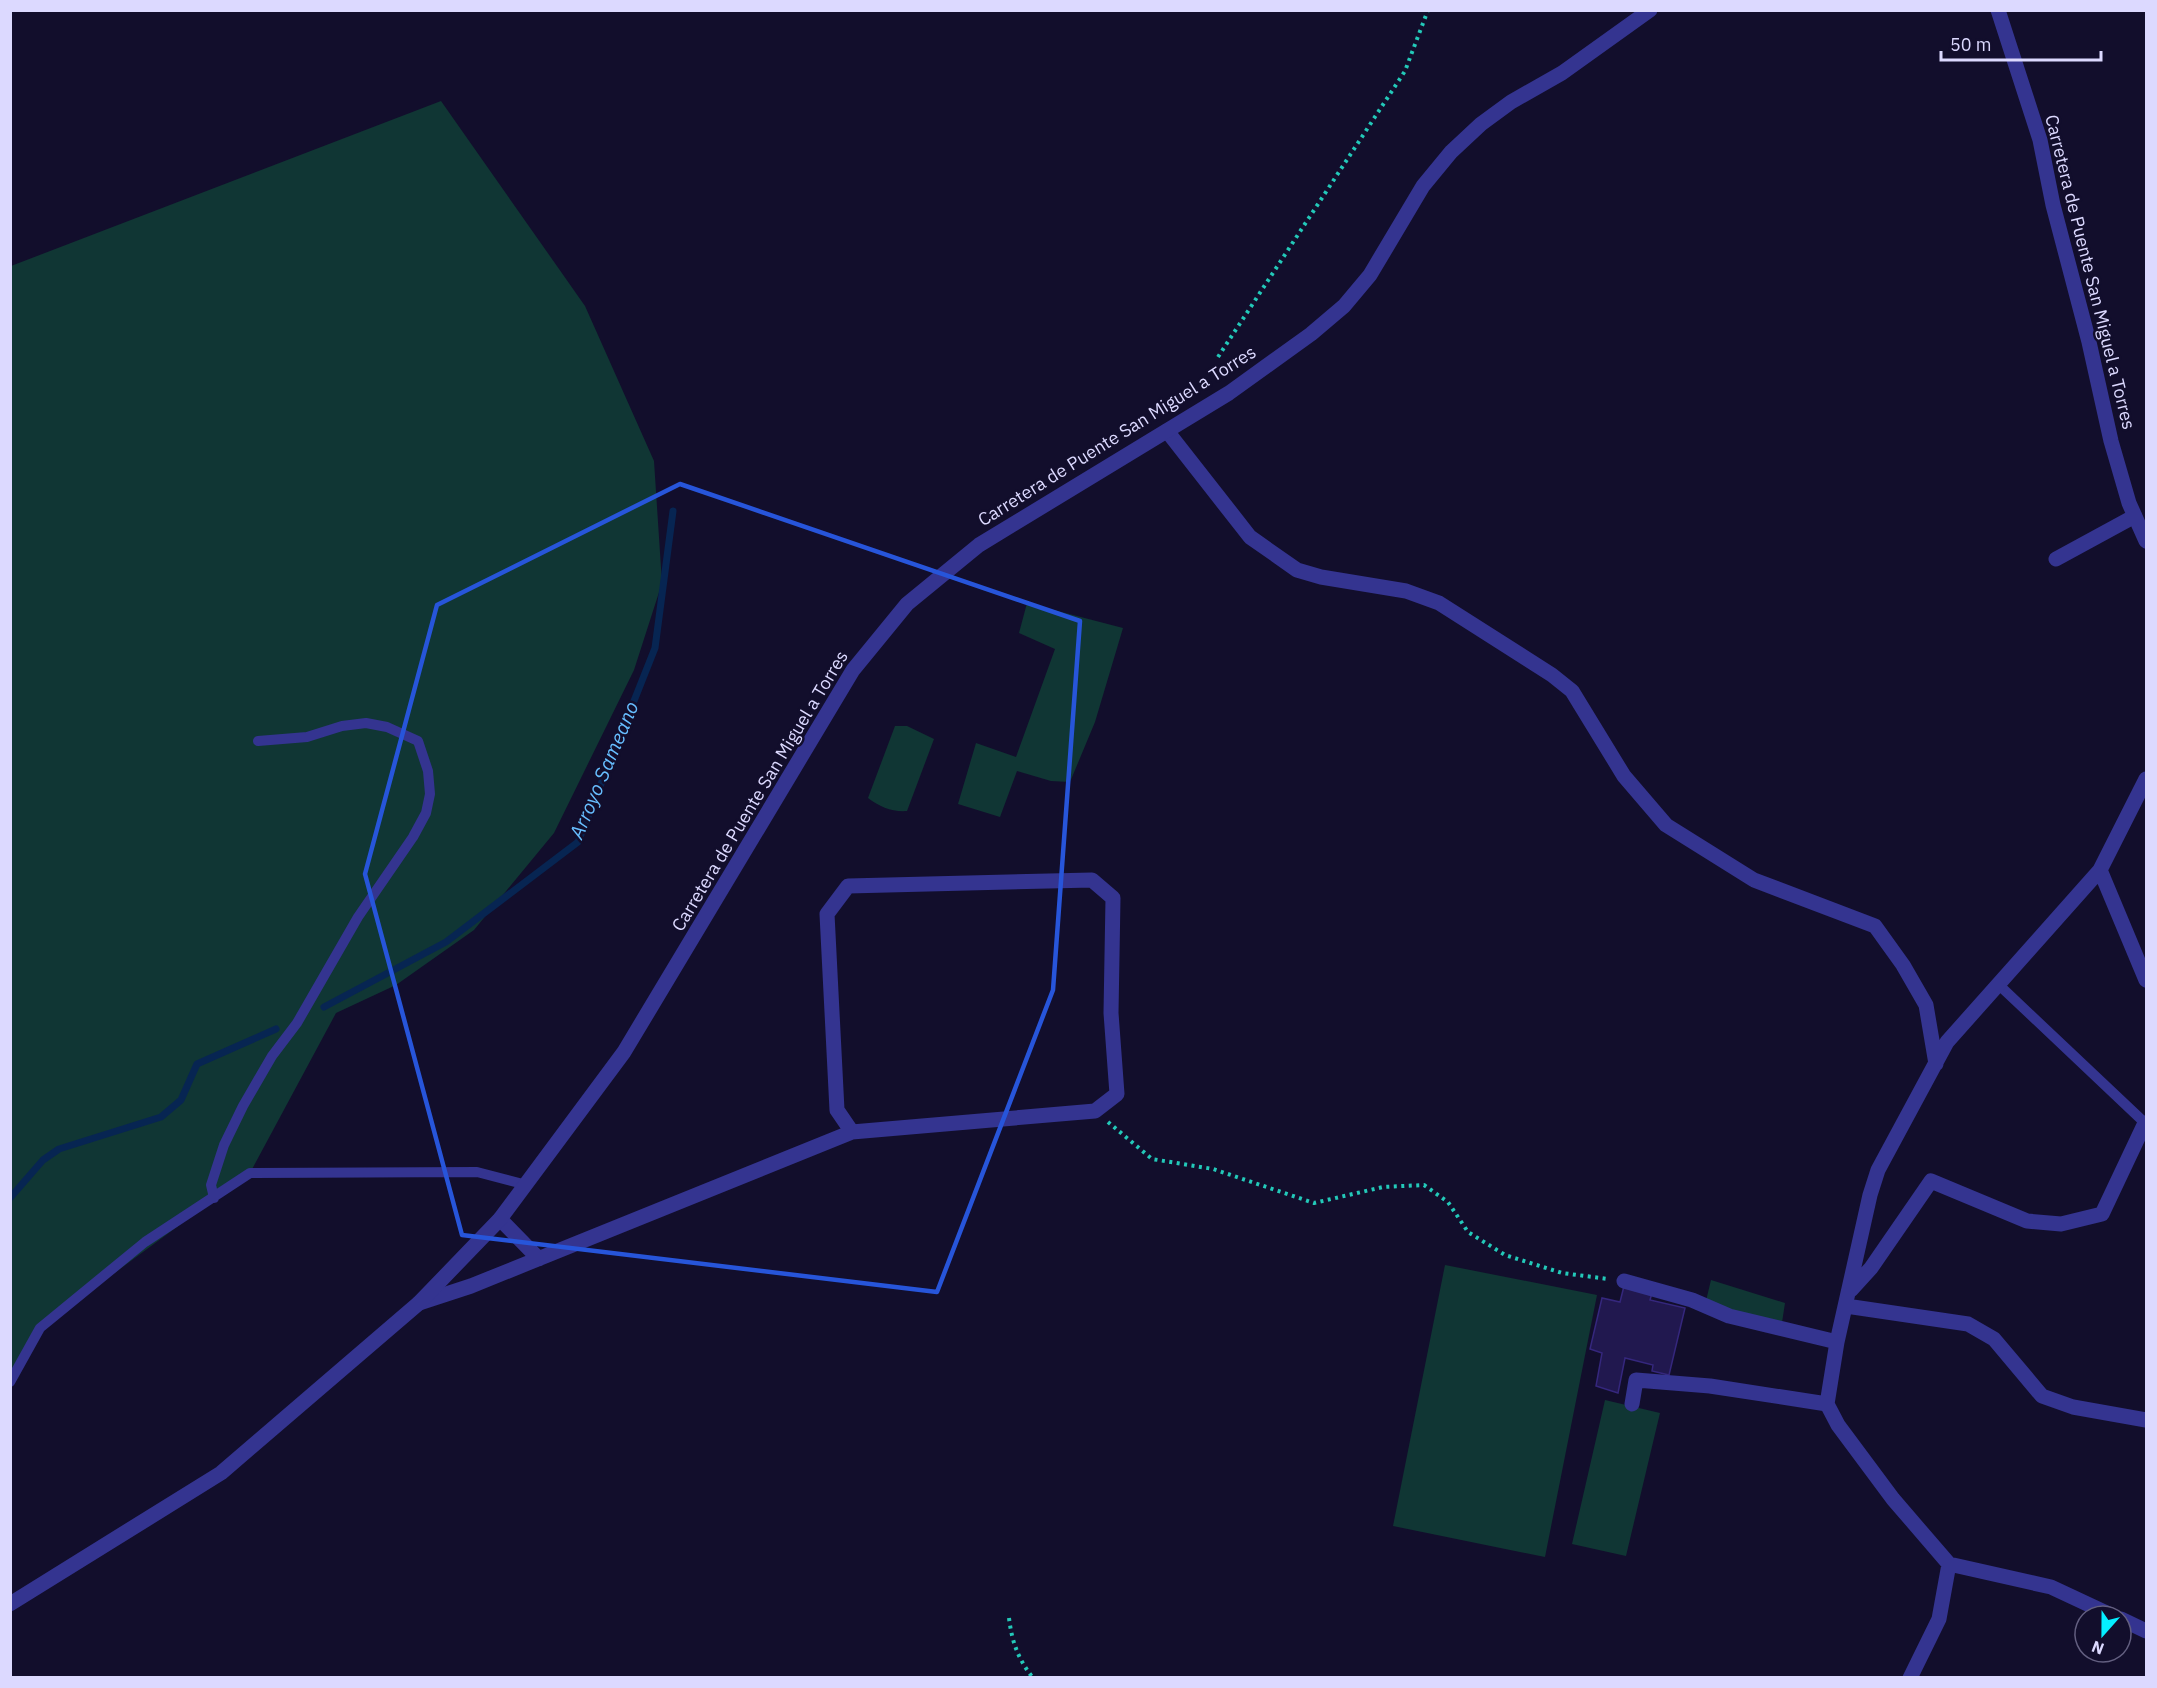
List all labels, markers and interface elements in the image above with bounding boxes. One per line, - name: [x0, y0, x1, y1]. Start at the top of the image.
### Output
- scale bar: [1941, 24, 2102, 62]
- text: 50 m: [1950, 33, 1992, 56]
- street label: Carretera de Puente San Miguel a Torres: [2040, 112, 2141, 432]
- street label: Carretera de Puente San Miguel a Torres: [973, 340, 1260, 531]
- street label: Carretera de Puente San Miguel a Torres: [666, 646, 853, 935]
- water label: Arroyo Sameano: [562, 697, 645, 844]
- north arrow: [2073, 1604, 2133, 1664]
- text: N: [2089, 1637, 2107, 1659]

